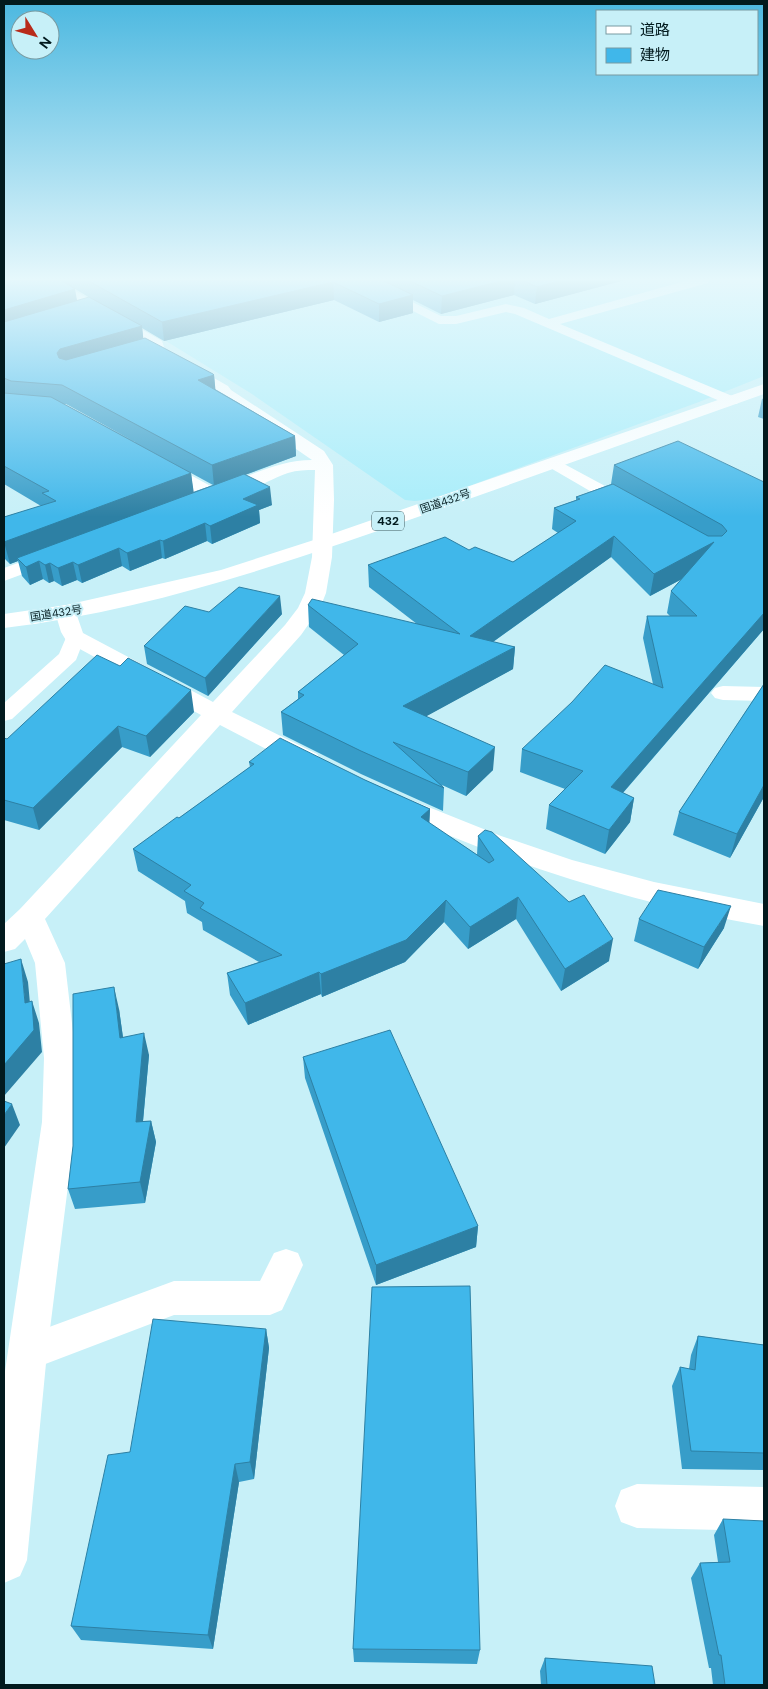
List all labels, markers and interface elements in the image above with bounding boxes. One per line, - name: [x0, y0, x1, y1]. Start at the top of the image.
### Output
- north arrow: [10, 10, 60, 60]
- legend: [596, 10, 758, 75]
- text: 道路: [640, 20, 670, 40]
- text: N: [35, 33, 56, 52]
- text: 建物: [640, 45, 670, 65]
- street label: 国道432号: [418, 486, 472, 516]
- road number: 432: [372, 512, 404, 530]
- street label: 国道432号: [29, 602, 83, 624]

